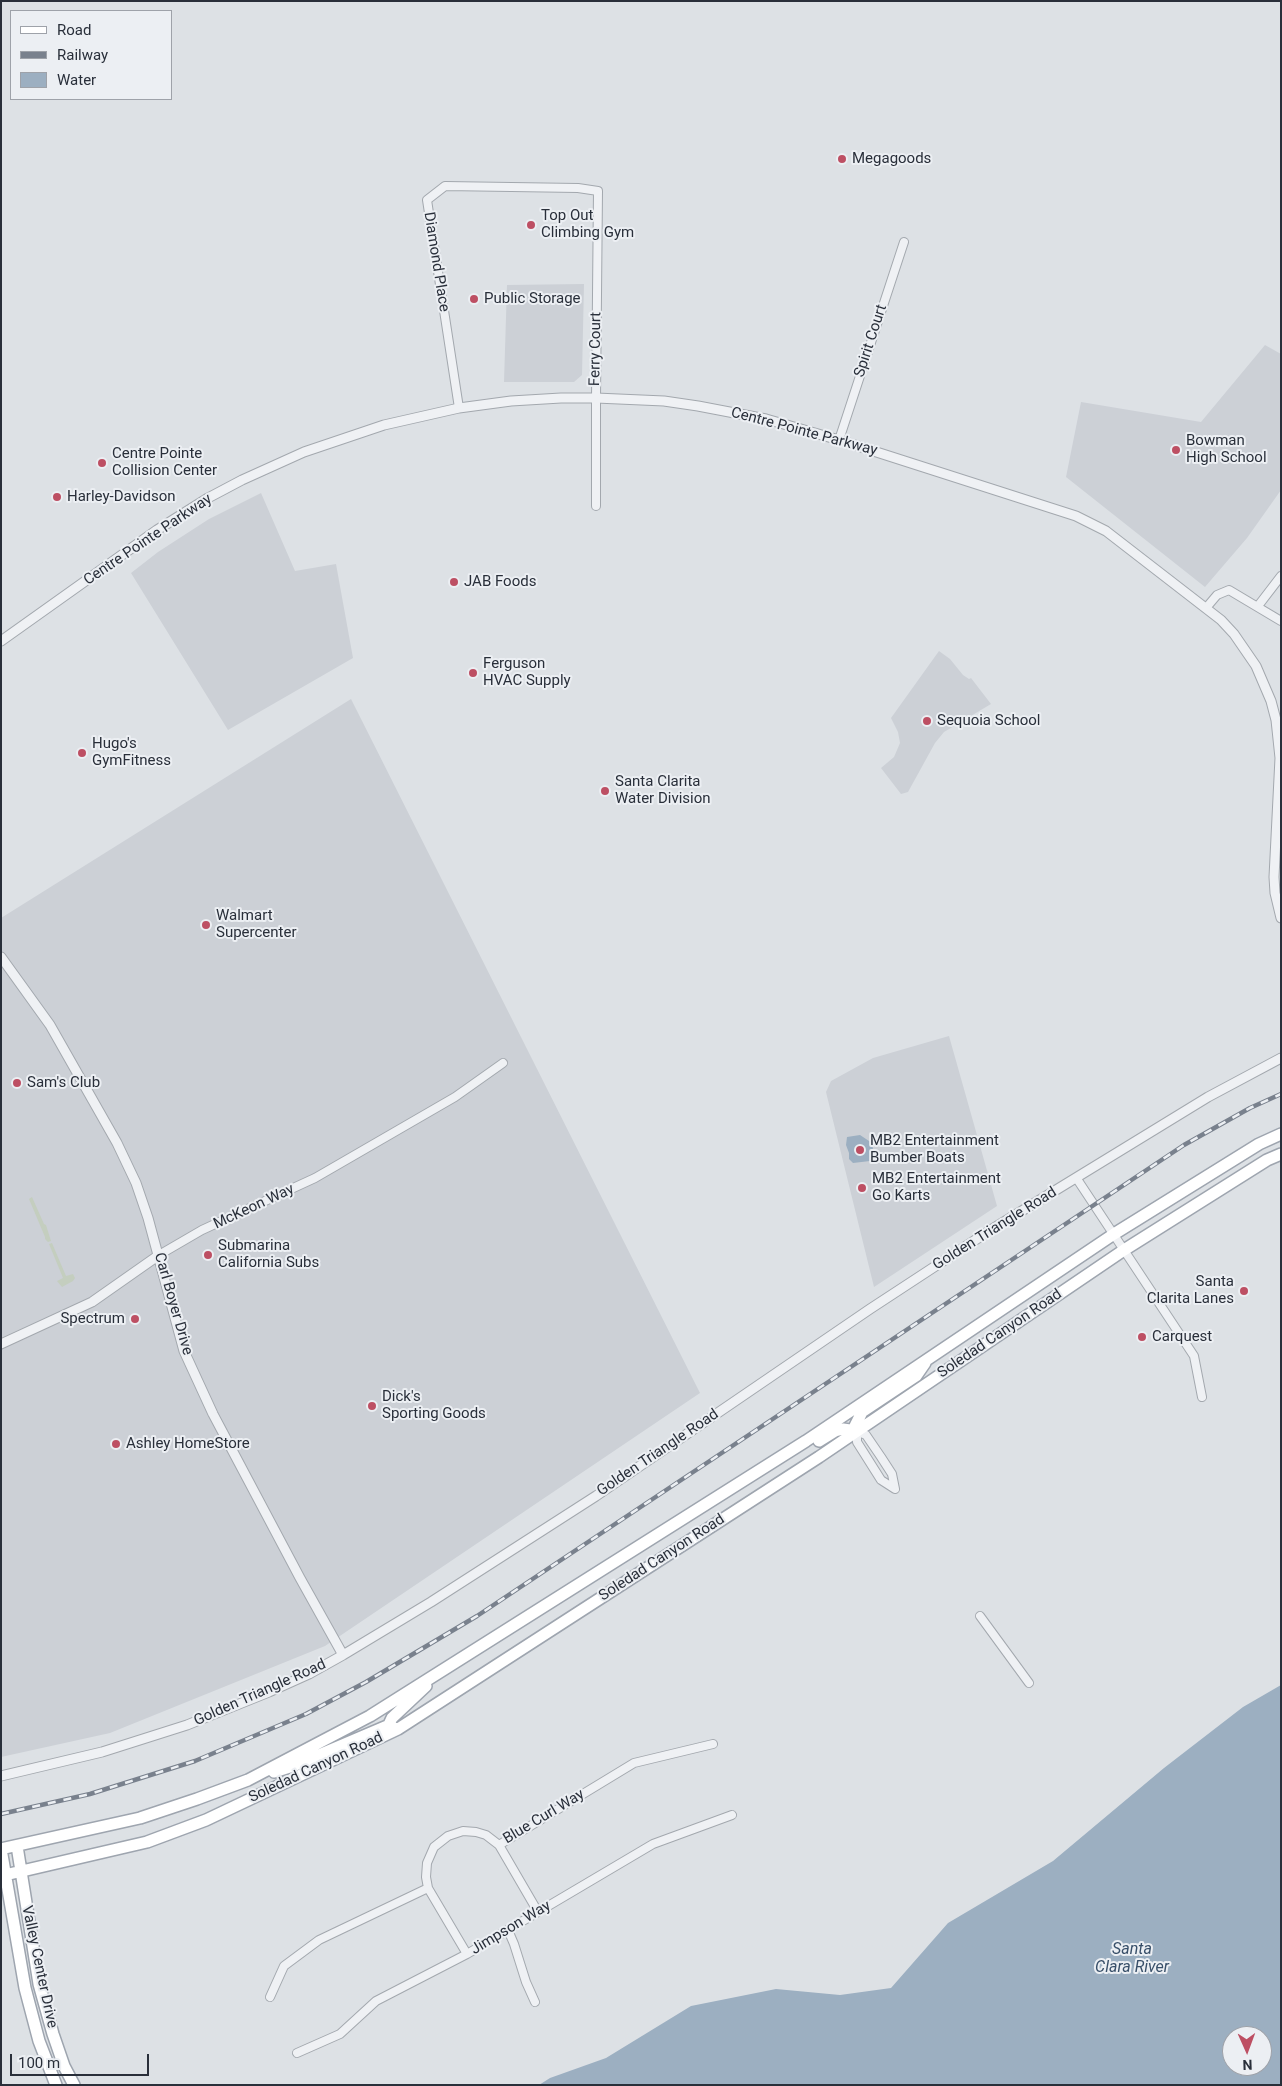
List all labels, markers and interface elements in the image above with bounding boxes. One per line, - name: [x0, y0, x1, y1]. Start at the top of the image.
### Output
- legend: [10, 10, 172, 100]
- text: Road: [57, 21, 91, 39]
- text: Railway: [57, 46, 108, 64]
- text: Water: [57, 71, 96, 89]
- place label: Megagoods: [852, 150, 931, 168]
- marker: Megagoods: [836, 153, 848, 165]
- place label: Top Out Climbing Gym: [541, 207, 634, 242]
- street label: Diamond Place: [419, 211, 453, 313]
- marker: Top Out Climbing Gym: [525, 219, 537, 231]
- place label: Public Storage: [484, 290, 581, 308]
- marker: Public Storage: [468, 293, 480, 305]
- street label: Spirit Court: [851, 302, 891, 380]
- street label: Ferry Court: [586, 312, 606, 386]
- street label: Centre Pointe Parkway: [729, 404, 879, 460]
- place label: Bowman High School: [1186, 432, 1267, 467]
- marker: Bowman High School: [1170, 444, 1182, 456]
- place label: Centre Pointe Collision Center: [112, 445, 217, 480]
- marker: Centre Pointe Collision Center: [96, 457, 108, 469]
- place label: Harley-Davidson: [67, 488, 176, 506]
- street label: Centre Pointe Parkway: [81, 490, 215, 590]
- marker: Harley-Davidson: [51, 491, 63, 503]
- place label: JAB Foods: [464, 573, 536, 591]
- marker: JAB Foods: [448, 576, 460, 588]
- place label: Ferguson HVAC Supply: [483, 655, 571, 690]
- marker: Ferguson HVAC Supply: [467, 667, 479, 679]
- place label: Sequoia School: [937, 712, 1041, 730]
- marker: Sequoia School: [921, 715, 933, 727]
- place label: Hugo's GymFitness: [92, 735, 171, 770]
- marker: Hugo's GymFitness: [76, 747, 88, 759]
- place label: Santa Clarita Water Division: [615, 773, 711, 808]
- marker: Santa Clarita Water Division: [599, 785, 611, 797]
- place label: Walmart Supercenter: [216, 907, 297, 942]
- marker: Walmart Supercenter: [200, 919, 212, 931]
- place label: Sam's Club: [27, 1074, 100, 1092]
- marker: Sam's Club: [11, 1077, 23, 1089]
- place label: MB2 Entertainment Bumber Boats: [870, 1132, 999, 1167]
- marker: MB2 Entertainment Bumber Boats: [854, 1144, 866, 1156]
- place label: MB2 Entertainment Go Karts: [872, 1170, 1001, 1205]
- street label: McKeon Way: [211, 1180, 297, 1234]
- marker: MB2 Entertainment Go Karts: [856, 1182, 868, 1194]
- street label: Golden Triangle Road: [930, 1184, 1060, 1274]
- place label: Submarina California Subs: [218, 1237, 319, 1272]
- marker: Submarina California Subs: [202, 1249, 214, 1261]
- street label: Carl Boyer Drive: [150, 1251, 196, 1357]
- place label: Santa Clarita Lanes: [1147, 1273, 1234, 1308]
- marker: Santa Clarita Lanes: [1238, 1285, 1250, 1297]
- street label: Soledad Canyon Road: [934, 1286, 1066, 1382]
- place label: Spectrum: [60, 1310, 125, 1328]
- marker: Spectrum: [129, 1313, 141, 1325]
- place label: Carquest: [1152, 1328, 1212, 1346]
- marker: Carquest: [1136, 1331, 1148, 1343]
- place label: Dick's Sporting Goods: [382, 1388, 486, 1423]
- marker: Dick's Sporting Goods: [366, 1400, 378, 1412]
- street label: Golden Triangle Road: [594, 1406, 722, 1500]
- place label: Ashley HomeStore: [126, 1435, 250, 1453]
- marker: Ashley HomeStore: [110, 1438, 122, 1450]
- street label: Soledad Canyon Road: [596, 1511, 728, 1605]
- street label: Golden Triangle Road: [191, 1656, 329, 1730]
- street label: Soledad Canyon Road: [246, 1729, 386, 1807]
- street label: Blue Curl Way: [500, 1786, 588, 1848]
- street label: Jimpson Way: [468, 1897, 554, 1959]
- street label: Valley Center Drive: [17, 1904, 61, 2030]
- water label: Santa Clara River: [1095, 1940, 1169, 1978]
- north arrow: [1222, 2026, 1272, 2076]
- scale bar: [12, 2044, 151, 2076]
- text: 100 m: [18, 2054, 60, 2072]
- text: N: [1242, 2057, 1253, 2073]

